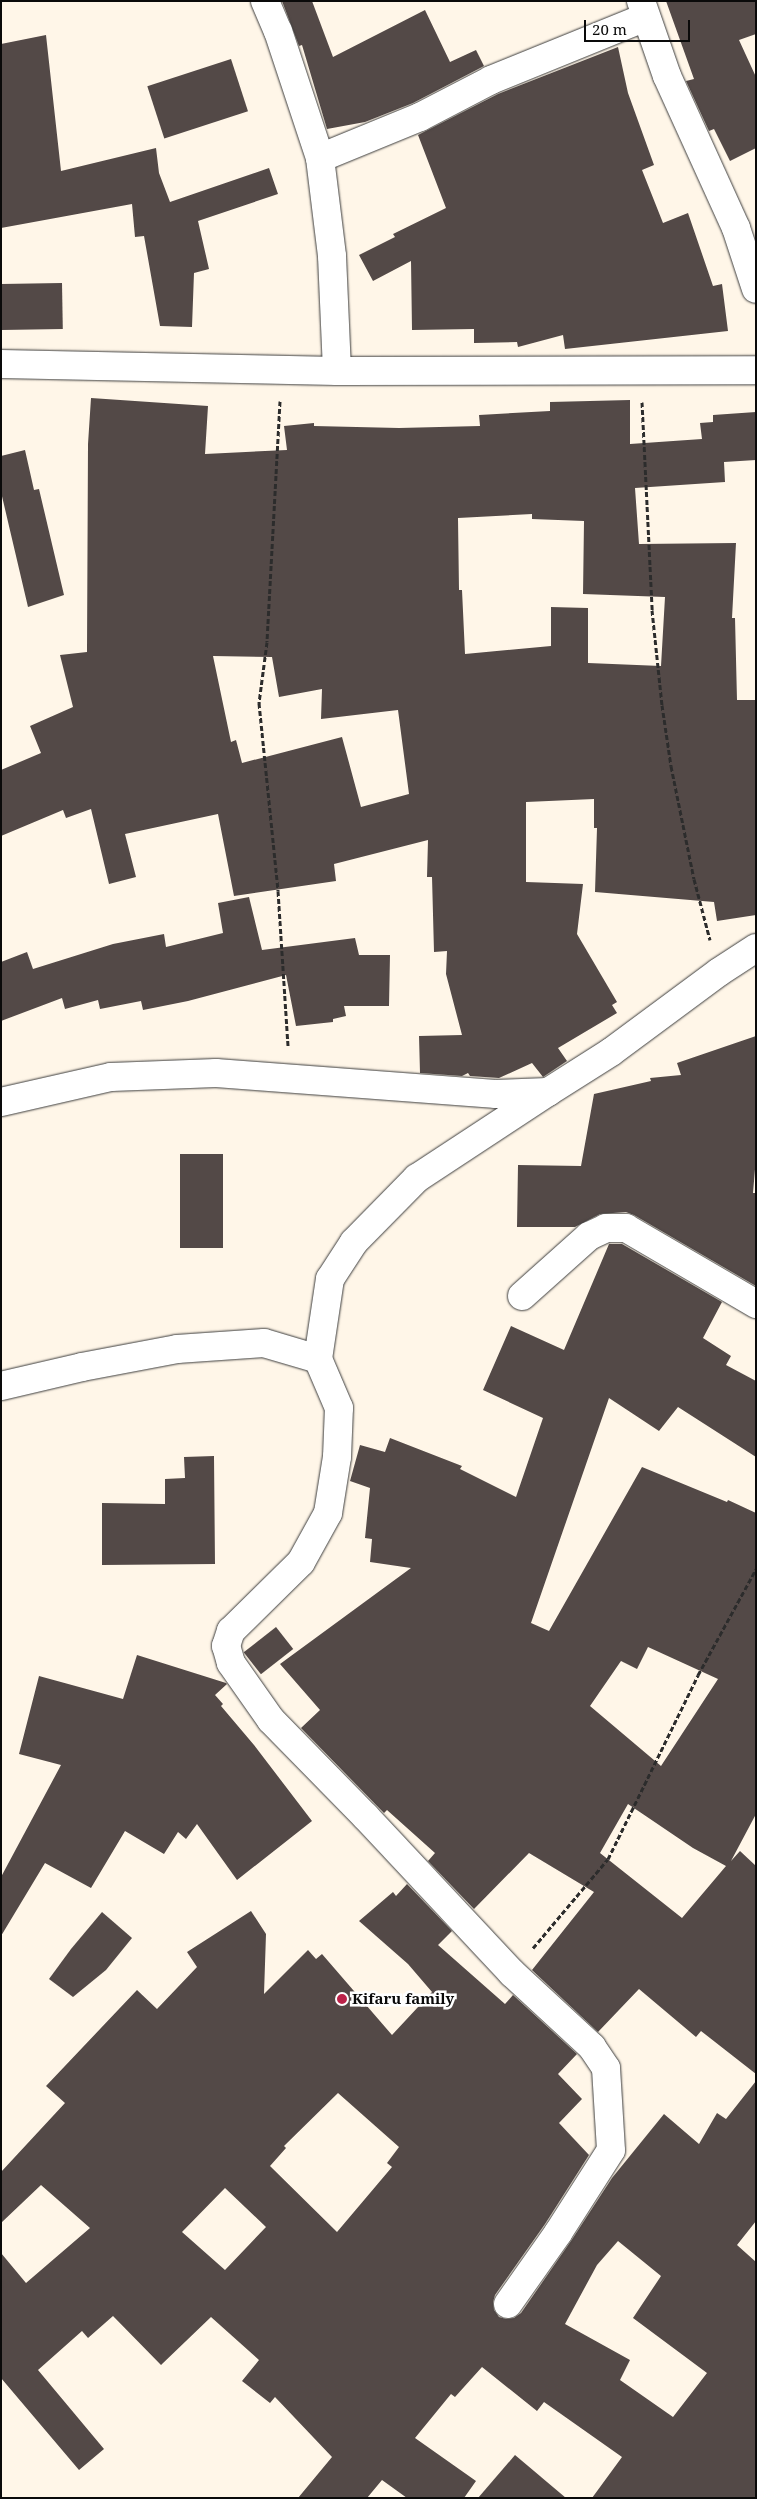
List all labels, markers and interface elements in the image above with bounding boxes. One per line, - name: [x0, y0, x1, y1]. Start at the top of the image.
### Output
- scale bar: [587, 10, 693, 42]
- text: 20 m: [592, 19, 627, 39]
- place label: Kifaru family: [352, 1990, 454, 2008]
- marker: Kifaru family: [336, 1993, 348, 2005]

